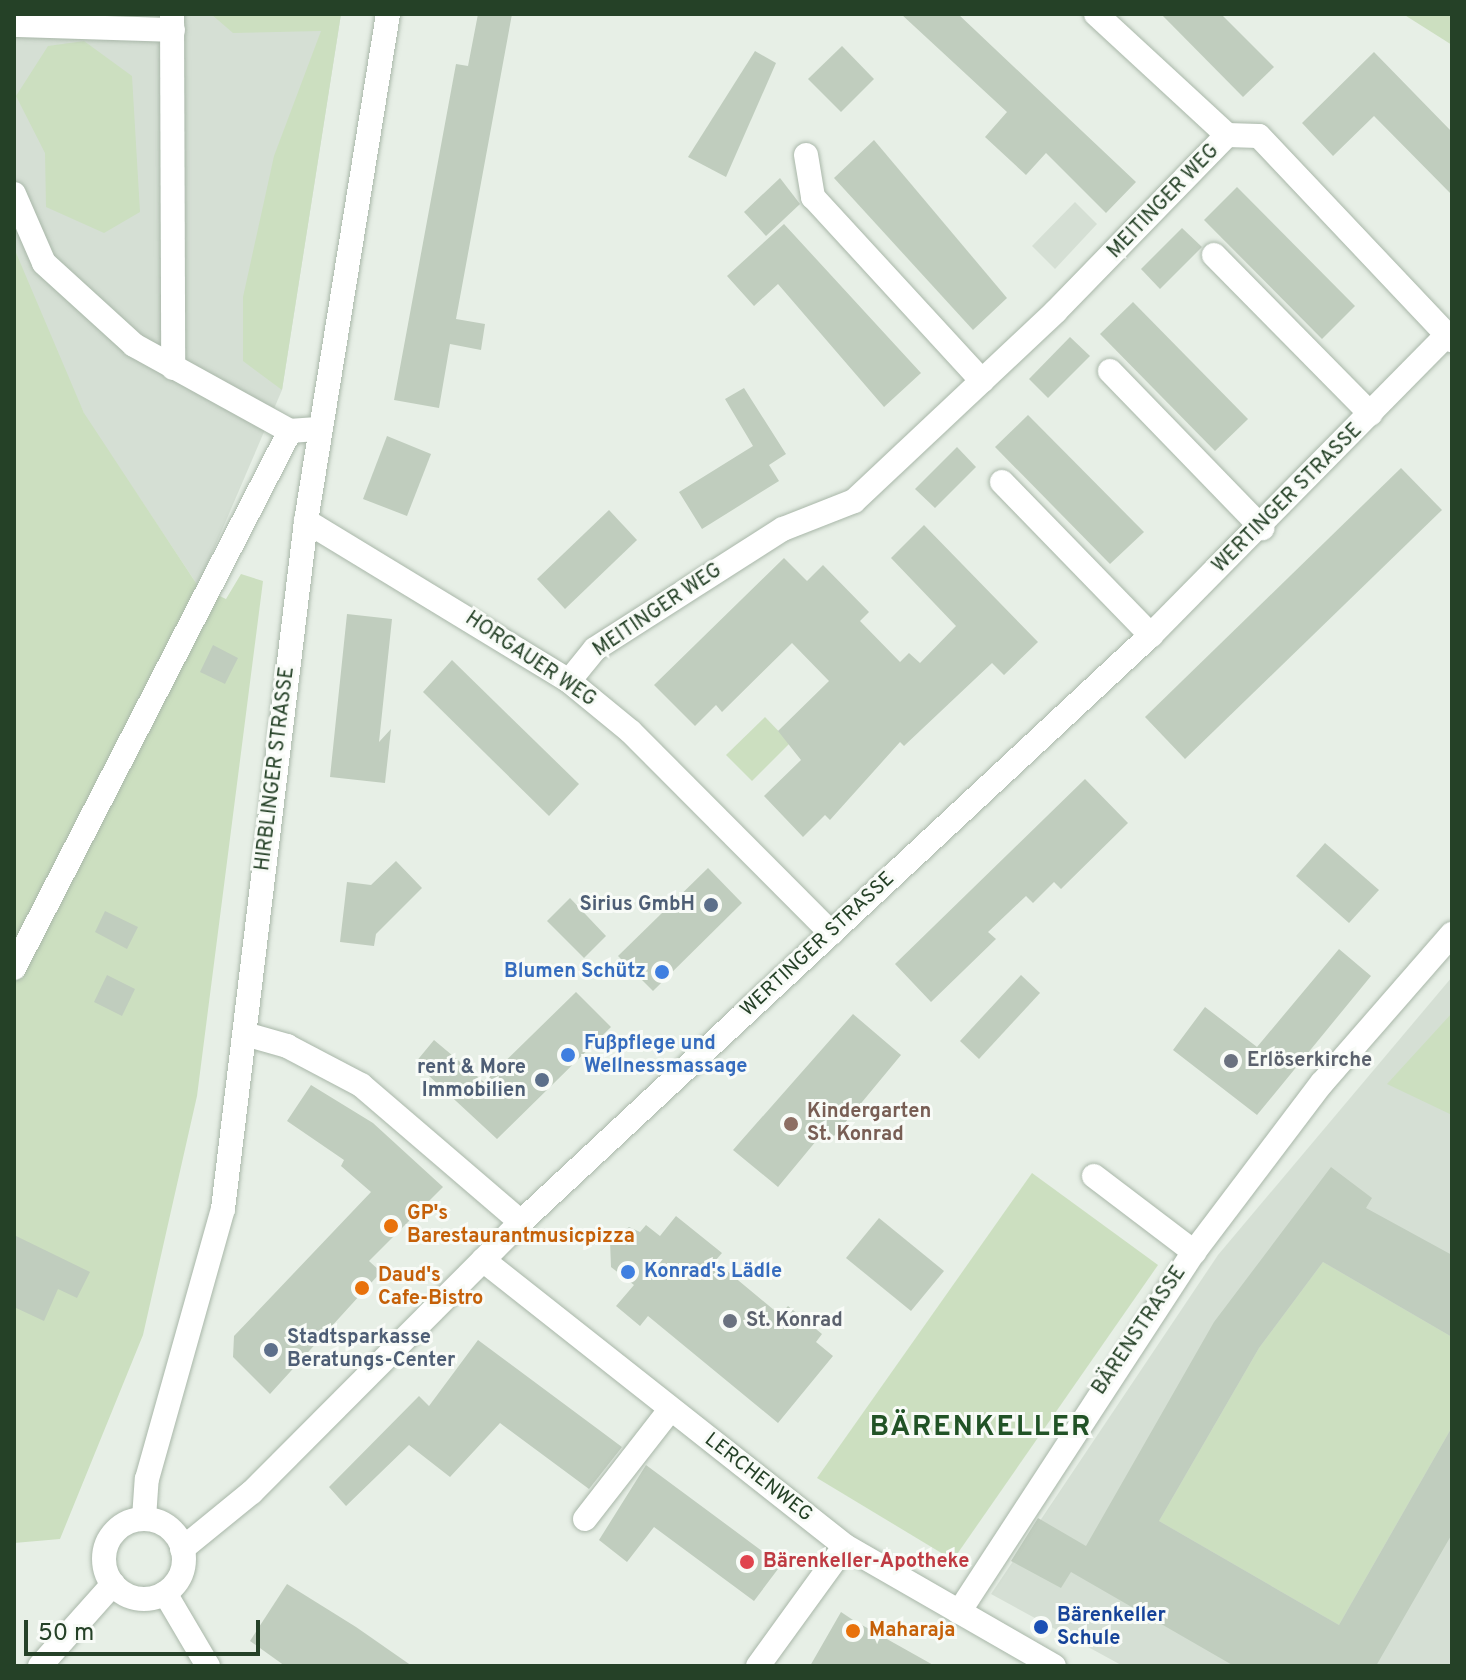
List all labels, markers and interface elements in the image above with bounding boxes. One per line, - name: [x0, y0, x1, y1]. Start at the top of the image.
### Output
- street label: MEITINGER WEG: [1103, 140, 1225, 264]
- street label: WERTINGER STRASSE: [1208, 419, 1368, 579]
- street label: MEITINGER WEG: [589, 559, 727, 663]
- street label: HORGAUER WEG: [460, 607, 600, 713]
- street label: HIRBLINGER STRASSE: [252, 666, 300, 872]
- street label: WERTINGER STRASSE: [736, 868, 900, 1022]
- place label: Sirius GmbH: [579, 893, 695, 917]
- marker: Sirius GmbH: [702, 896, 720, 914]
- place label: Blumen Schütz: [504, 960, 646, 984]
- marker: Blumen Schütz: [653, 963, 671, 981]
- place label: Fußpflege und Wellnessmassage: [584, 1032, 747, 1079]
- marker: Fußpflege und Wellnessmassage: [559, 1046, 577, 1064]
- place label: Erlöserkirche: [1247, 1049, 1372, 1073]
- marker: Erlöserkirche: [1222, 1052, 1240, 1070]
- place label: rent & More Immobilien: [417, 1056, 526, 1103]
- marker: rent & More Immobilien: [533, 1071, 551, 1089]
- place label: Kindergarten St. Konrad: [807, 1100, 931, 1147]
- marker: Kindergarten St. Konrad: [782, 1115, 800, 1133]
- place label: GP's Barestaurantmusicpizza: [407, 1202, 635, 1249]
- marker: GP's Barestaurantmusicpizza: [382, 1217, 400, 1235]
- place label: Konrad's Lädle: [644, 1260, 782, 1284]
- street label: BÄRENSTRASSE: [1088, 1262, 1192, 1400]
- marker: Konrad's Lädle: [619, 1263, 637, 1281]
- place label: Daud's Cafe-Bistro: [378, 1264, 483, 1311]
- marker: Daud's Cafe-Bistro: [353, 1279, 371, 1297]
- place label: St. Konrad: [746, 1309, 843, 1333]
- marker: St. Konrad: [721, 1312, 739, 1330]
- place label: Stadtsparkasse Beratungs-Center: [287, 1326, 455, 1373]
- marker: Stadtsparkasse Beratungs-Center: [262, 1341, 280, 1359]
- district label: BÄRENKELLER: [870, 1411, 1092, 1445]
- street label: LERCHENWEG: [699, 1428, 817, 1528]
- place label: Bärenkeller-Apotheke: [763, 1550, 969, 1574]
- marker: Bärenkeller-Apotheke: [738, 1553, 756, 1571]
- scale bar: [28, 1604, 264, 1654]
- place label: Bärenkeller Schule: [1057, 1604, 1166, 1651]
- marker: Bärenkeller Schule: [1032, 1618, 1050, 1636]
- text: 50 m: [38, 1619, 94, 1649]
- place label: Maharaja: [869, 1619, 955, 1643]
- marker: Maharaja: [844, 1622, 862, 1640]

